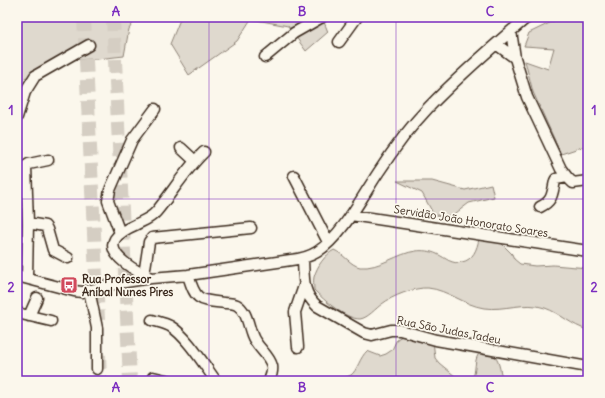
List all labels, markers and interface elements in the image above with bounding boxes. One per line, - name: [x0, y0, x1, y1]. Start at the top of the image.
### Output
- text: A: [112, 3, 121, 20]
- text: B: [298, 3, 307, 20]
- text: C: [486, 3, 495, 20]
- text: 1: [8, 102, 14, 119]
- text: 1: [591, 102, 597, 119]
- street label: Servidão João Honorato Soares: [393, 202, 549, 240]
- place label: Rua Professor Aníbal Nunes Pires: [82, 272, 173, 299]
- bus stop icon: Rua Professor Aníbal Nunes Pires: [59, 275, 79, 295]
- text: 2: [7, 279, 15, 296]
- text: 2: [590, 279, 598, 296]
- street label: Rua São Judas Tadeu: [396, 313, 503, 347]
- text: A: [112, 379, 121, 396]
- text: B: [298, 379, 307, 396]
- text: C: [486, 379, 495, 396]

